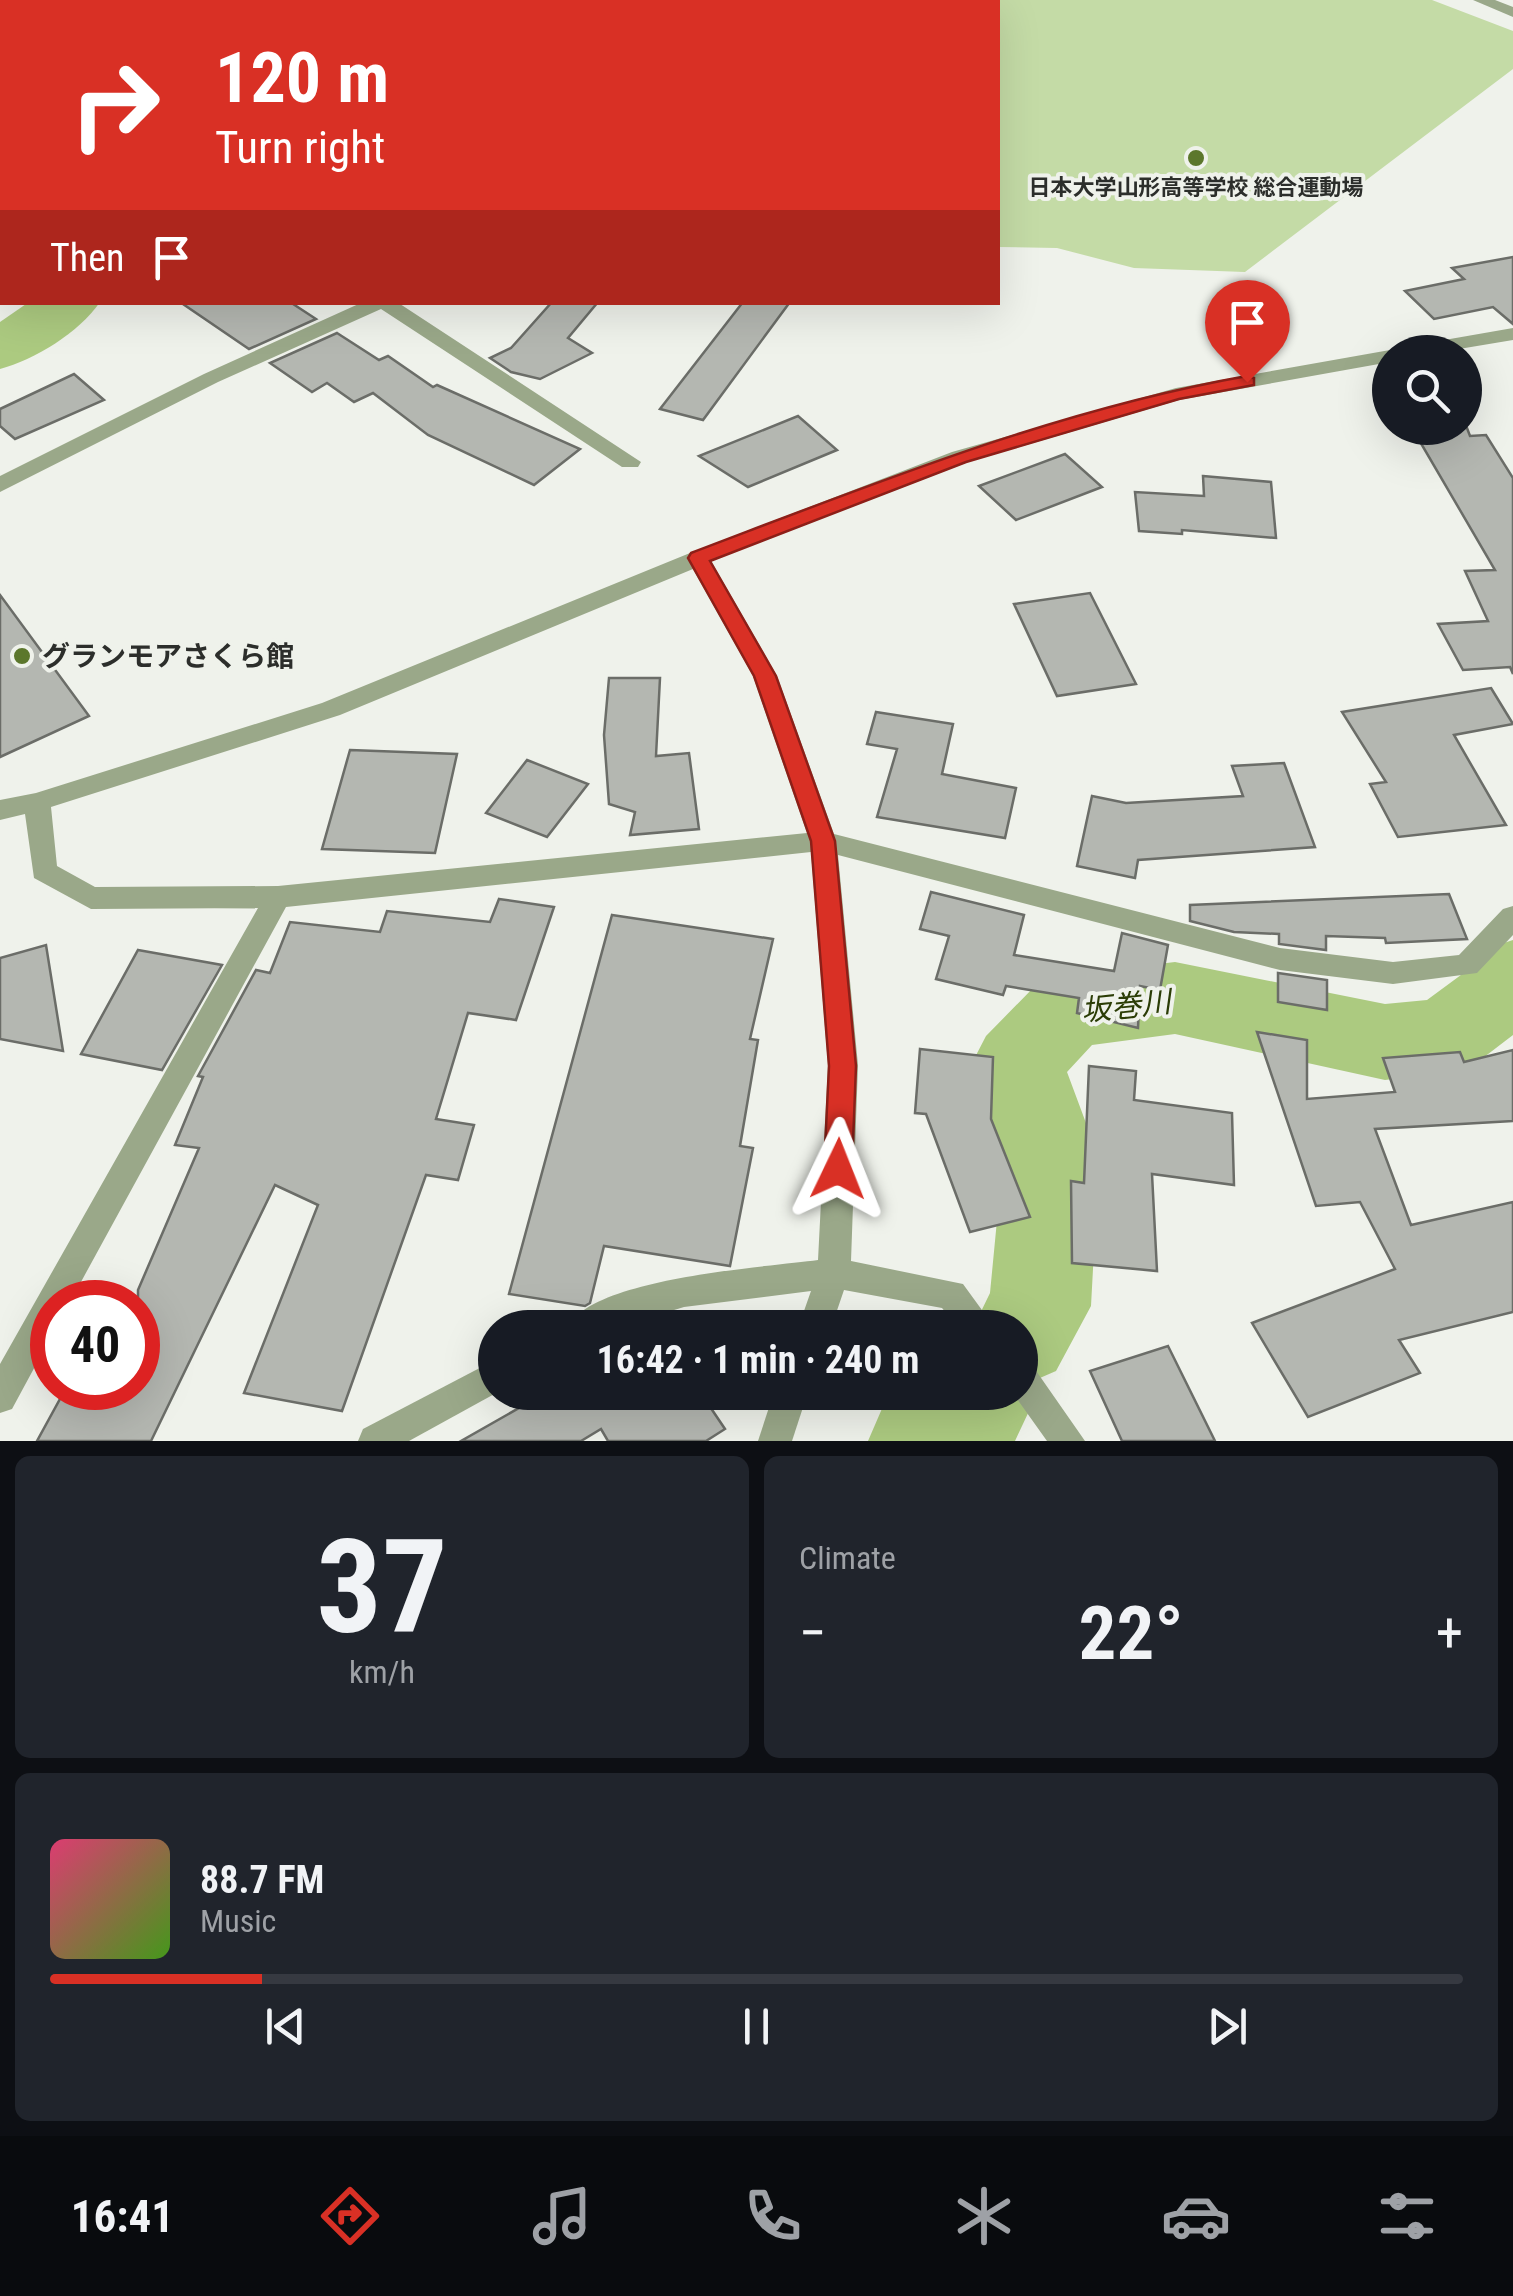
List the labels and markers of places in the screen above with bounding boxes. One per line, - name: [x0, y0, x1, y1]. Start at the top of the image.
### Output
- marker: 日本大学山形高等学校 総合運動場: [1185, 147, 1207, 169]
- place label: 日本大学山形高等学校 総合運動場: [1028, 175, 1364, 200]
- pin: [1205, 280, 1290, 383]
- place label: グランモアさくら館: [42, 640, 294, 673]
- marker: グランモアさくら館: [11, 645, 33, 667]

